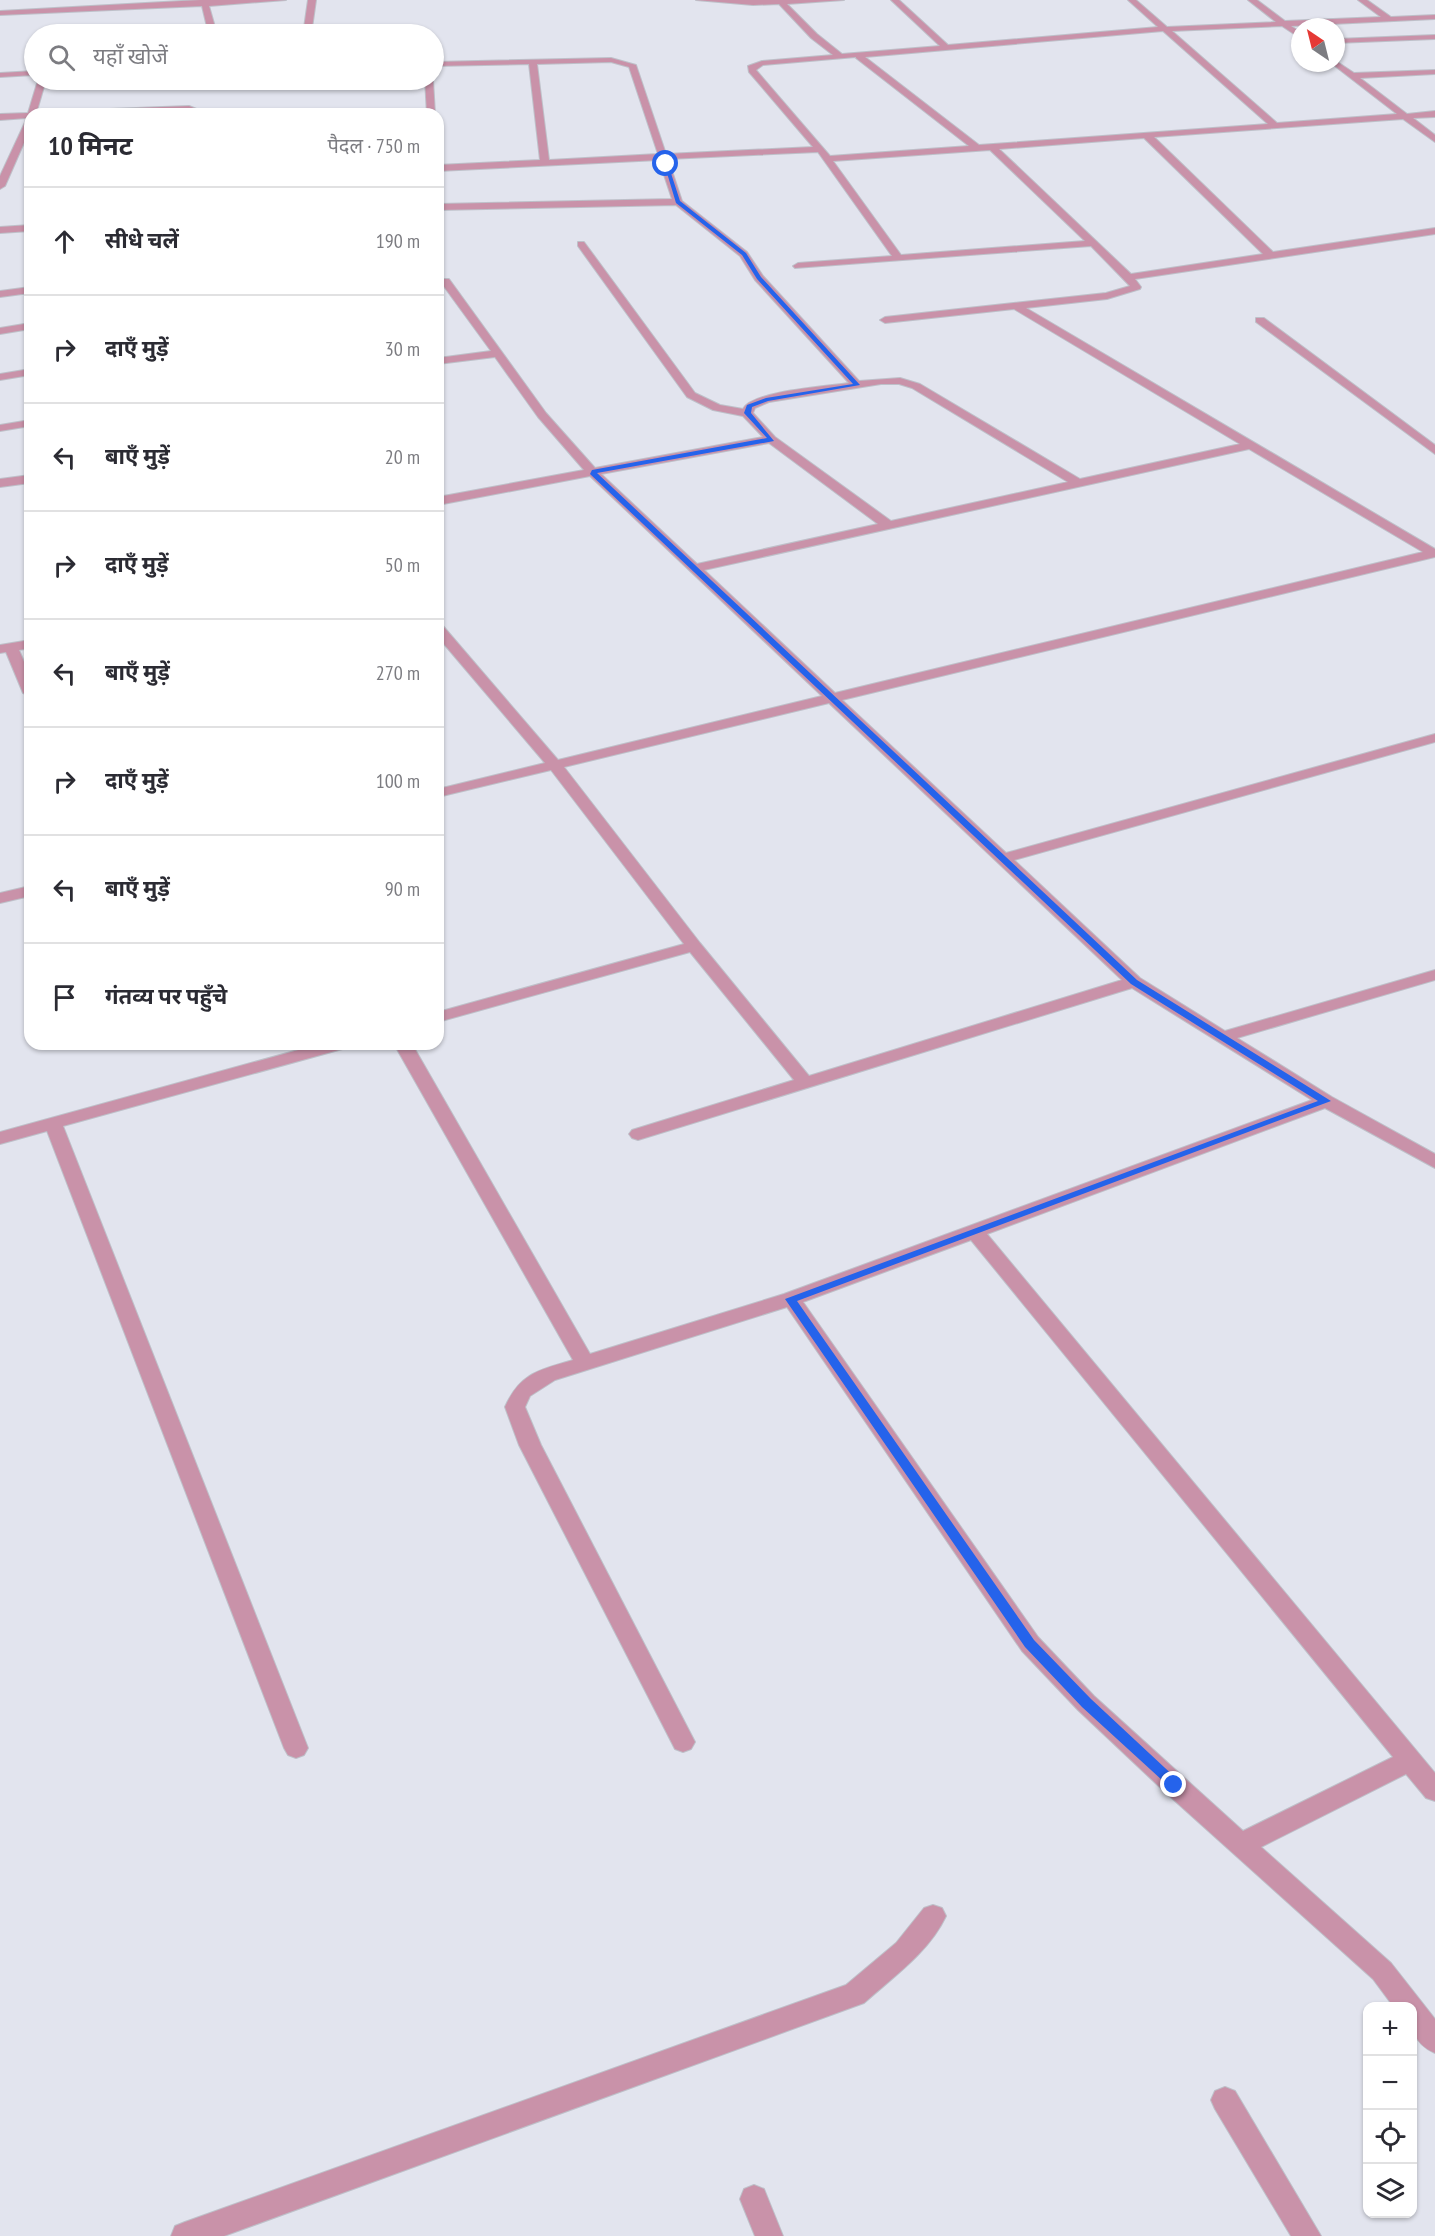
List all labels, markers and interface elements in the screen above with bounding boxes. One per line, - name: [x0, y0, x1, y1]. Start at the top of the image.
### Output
- north arrow: [1291, 18, 1345, 72]
- search box: [24, 24, 444, 90]
- icon: search: [45, 41, 78, 74]
- text: यहाँ खोजें: [93, 42, 168, 70]
- text: 10 मिनट: [48, 129, 133, 162]
- text: पैदल · 750 m: [327, 133, 420, 159]
- route start: [652, 150, 678, 176]
- icon: ahead: [48, 225, 81, 258]
- text: सीधे चलें: [105, 226, 179, 254]
- text: 190 m: [376, 228, 420, 254]
- icon: right: [48, 333, 81, 366]
- text: दाएँ मुड़ें: [105, 334, 169, 362]
- text: 30 m: [385, 336, 420, 362]
- icon: left: [48, 441, 81, 474]
- text: बाएँ मुड़ें: [105, 442, 170, 470]
- text: 20 m: [385, 444, 420, 470]
- icon: right: [48, 549, 81, 582]
- text: दाएँ मुड़ें: [105, 550, 169, 578]
- text: 50 m: [385, 552, 420, 578]
- icon: left: [48, 657, 81, 690]
- text: बाएँ मुड़ें: [105, 658, 170, 686]
- text: 270 m: [376, 660, 420, 686]
- icon: right: [48, 765, 81, 798]
- text: दाएँ मुड़ें: [105, 766, 169, 794]
- text: 100 m: [376, 768, 420, 794]
- icon: left: [48, 873, 81, 906]
- text: बाएँ मुड़ें: [105, 874, 170, 902]
- text: 90 m: [385, 876, 420, 902]
- icon: arrive: [48, 981, 81, 1014]
- text: गंतव्य पर पहुँचे: [105, 982, 227, 1010]
- route end: [1160, 1771, 1186, 1797]
- map controls: [1363, 2002, 1417, 2218]
- button: +: [1363, 2002, 1417, 2056]
- button: −: [1363, 2056, 1417, 2110]
- button: locate: [1363, 2110, 1417, 2164]
- button: layers: [1363, 2164, 1417, 2218]

